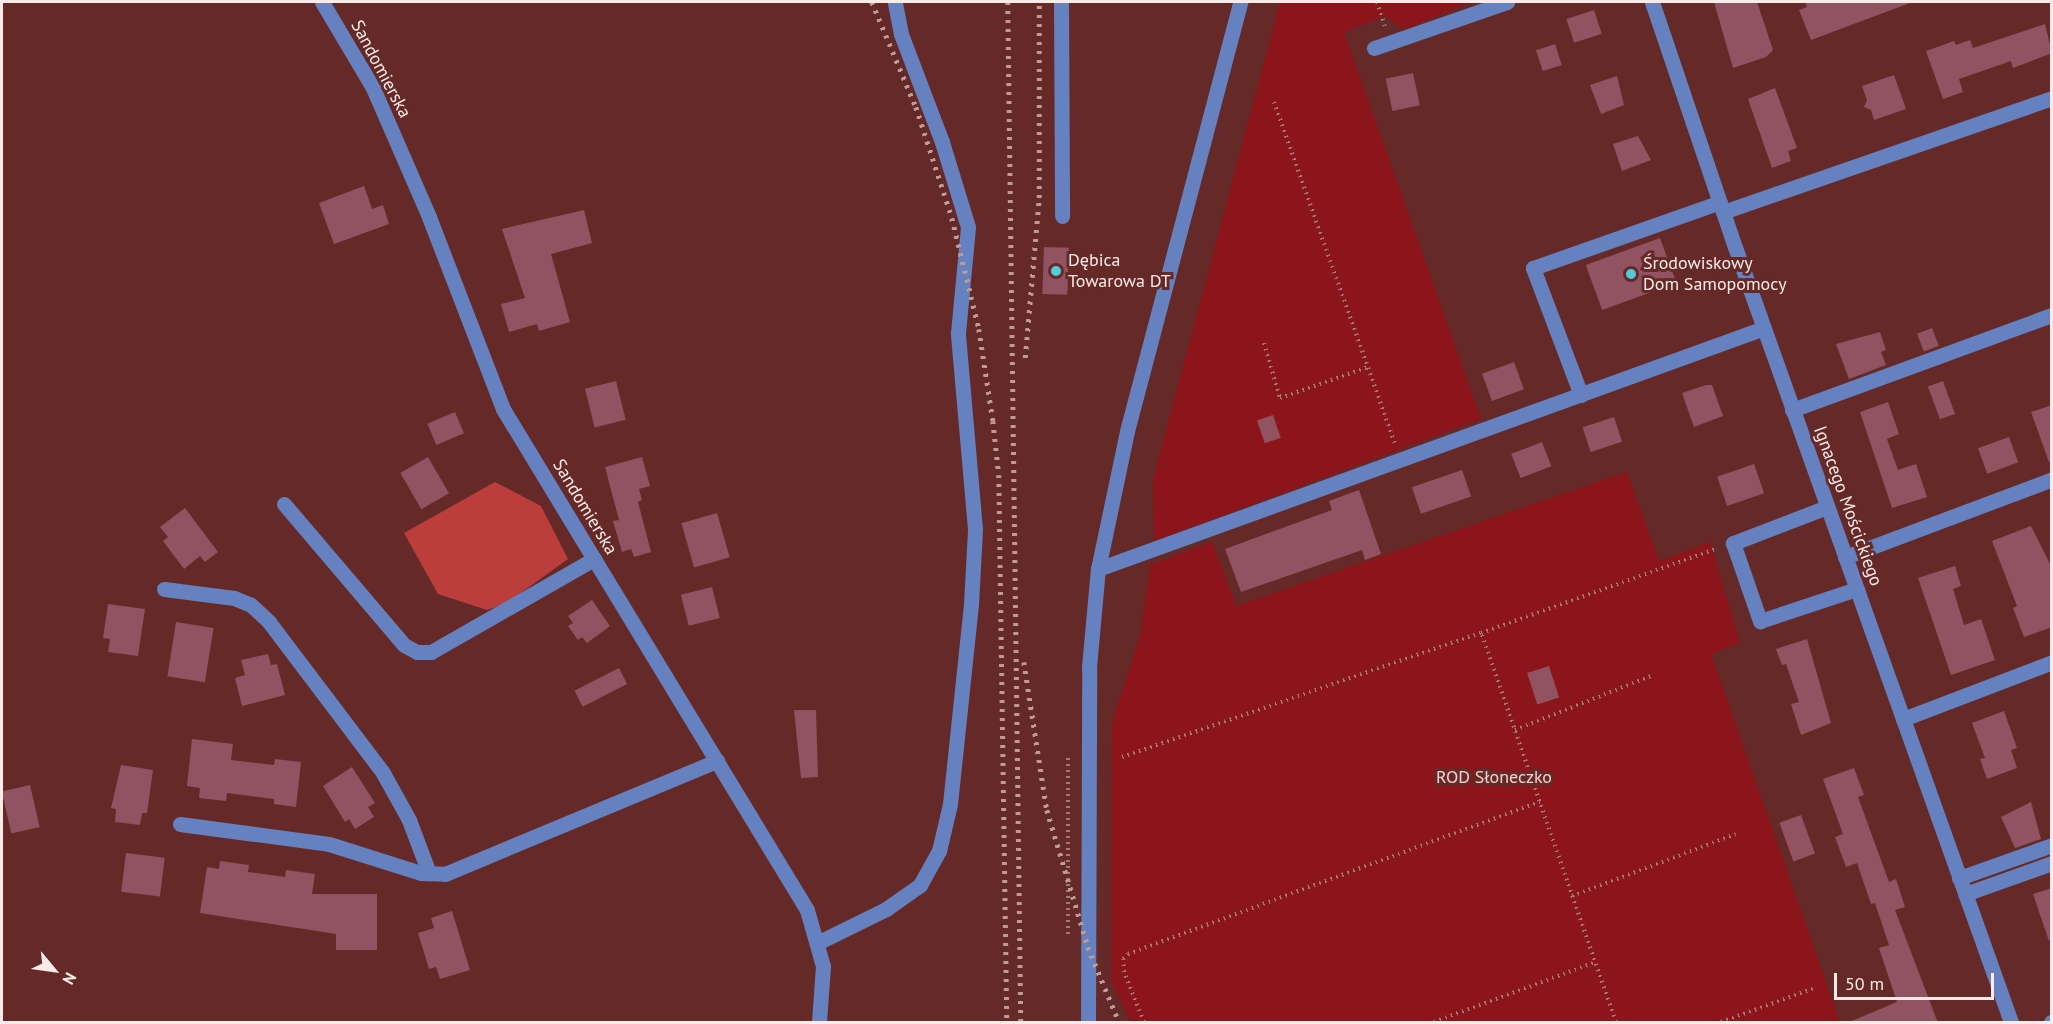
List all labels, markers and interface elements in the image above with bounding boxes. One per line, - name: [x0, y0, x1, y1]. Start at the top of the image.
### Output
- street label: Sandomierska: [346, 16, 416, 122]
- place label: Dębica Towarowa DT: [1068, 250, 1171, 292]
- place label: Środowiskowy Dom Samopomocy: [1643, 253, 1787, 296]
- marker: Dębica Towarowa DT: [1049, 264, 1063, 278]
- marker: Środowiskowy Dom Samopomocy: [1624, 267, 1638, 281]
- street label: Ignacego Mościckiego: [1809, 423, 1887, 589]
- street label: Sandomierska: [548, 455, 622, 559]
- park label: ROD Słoneczko: [1436, 766, 1552, 788]
- north arrow: [24, 940, 84, 1000]
- scale bar: [1837, 961, 1998, 999]
- text: N: [58, 969, 81, 988]
- text: 50 m: [1845, 972, 1884, 995]

